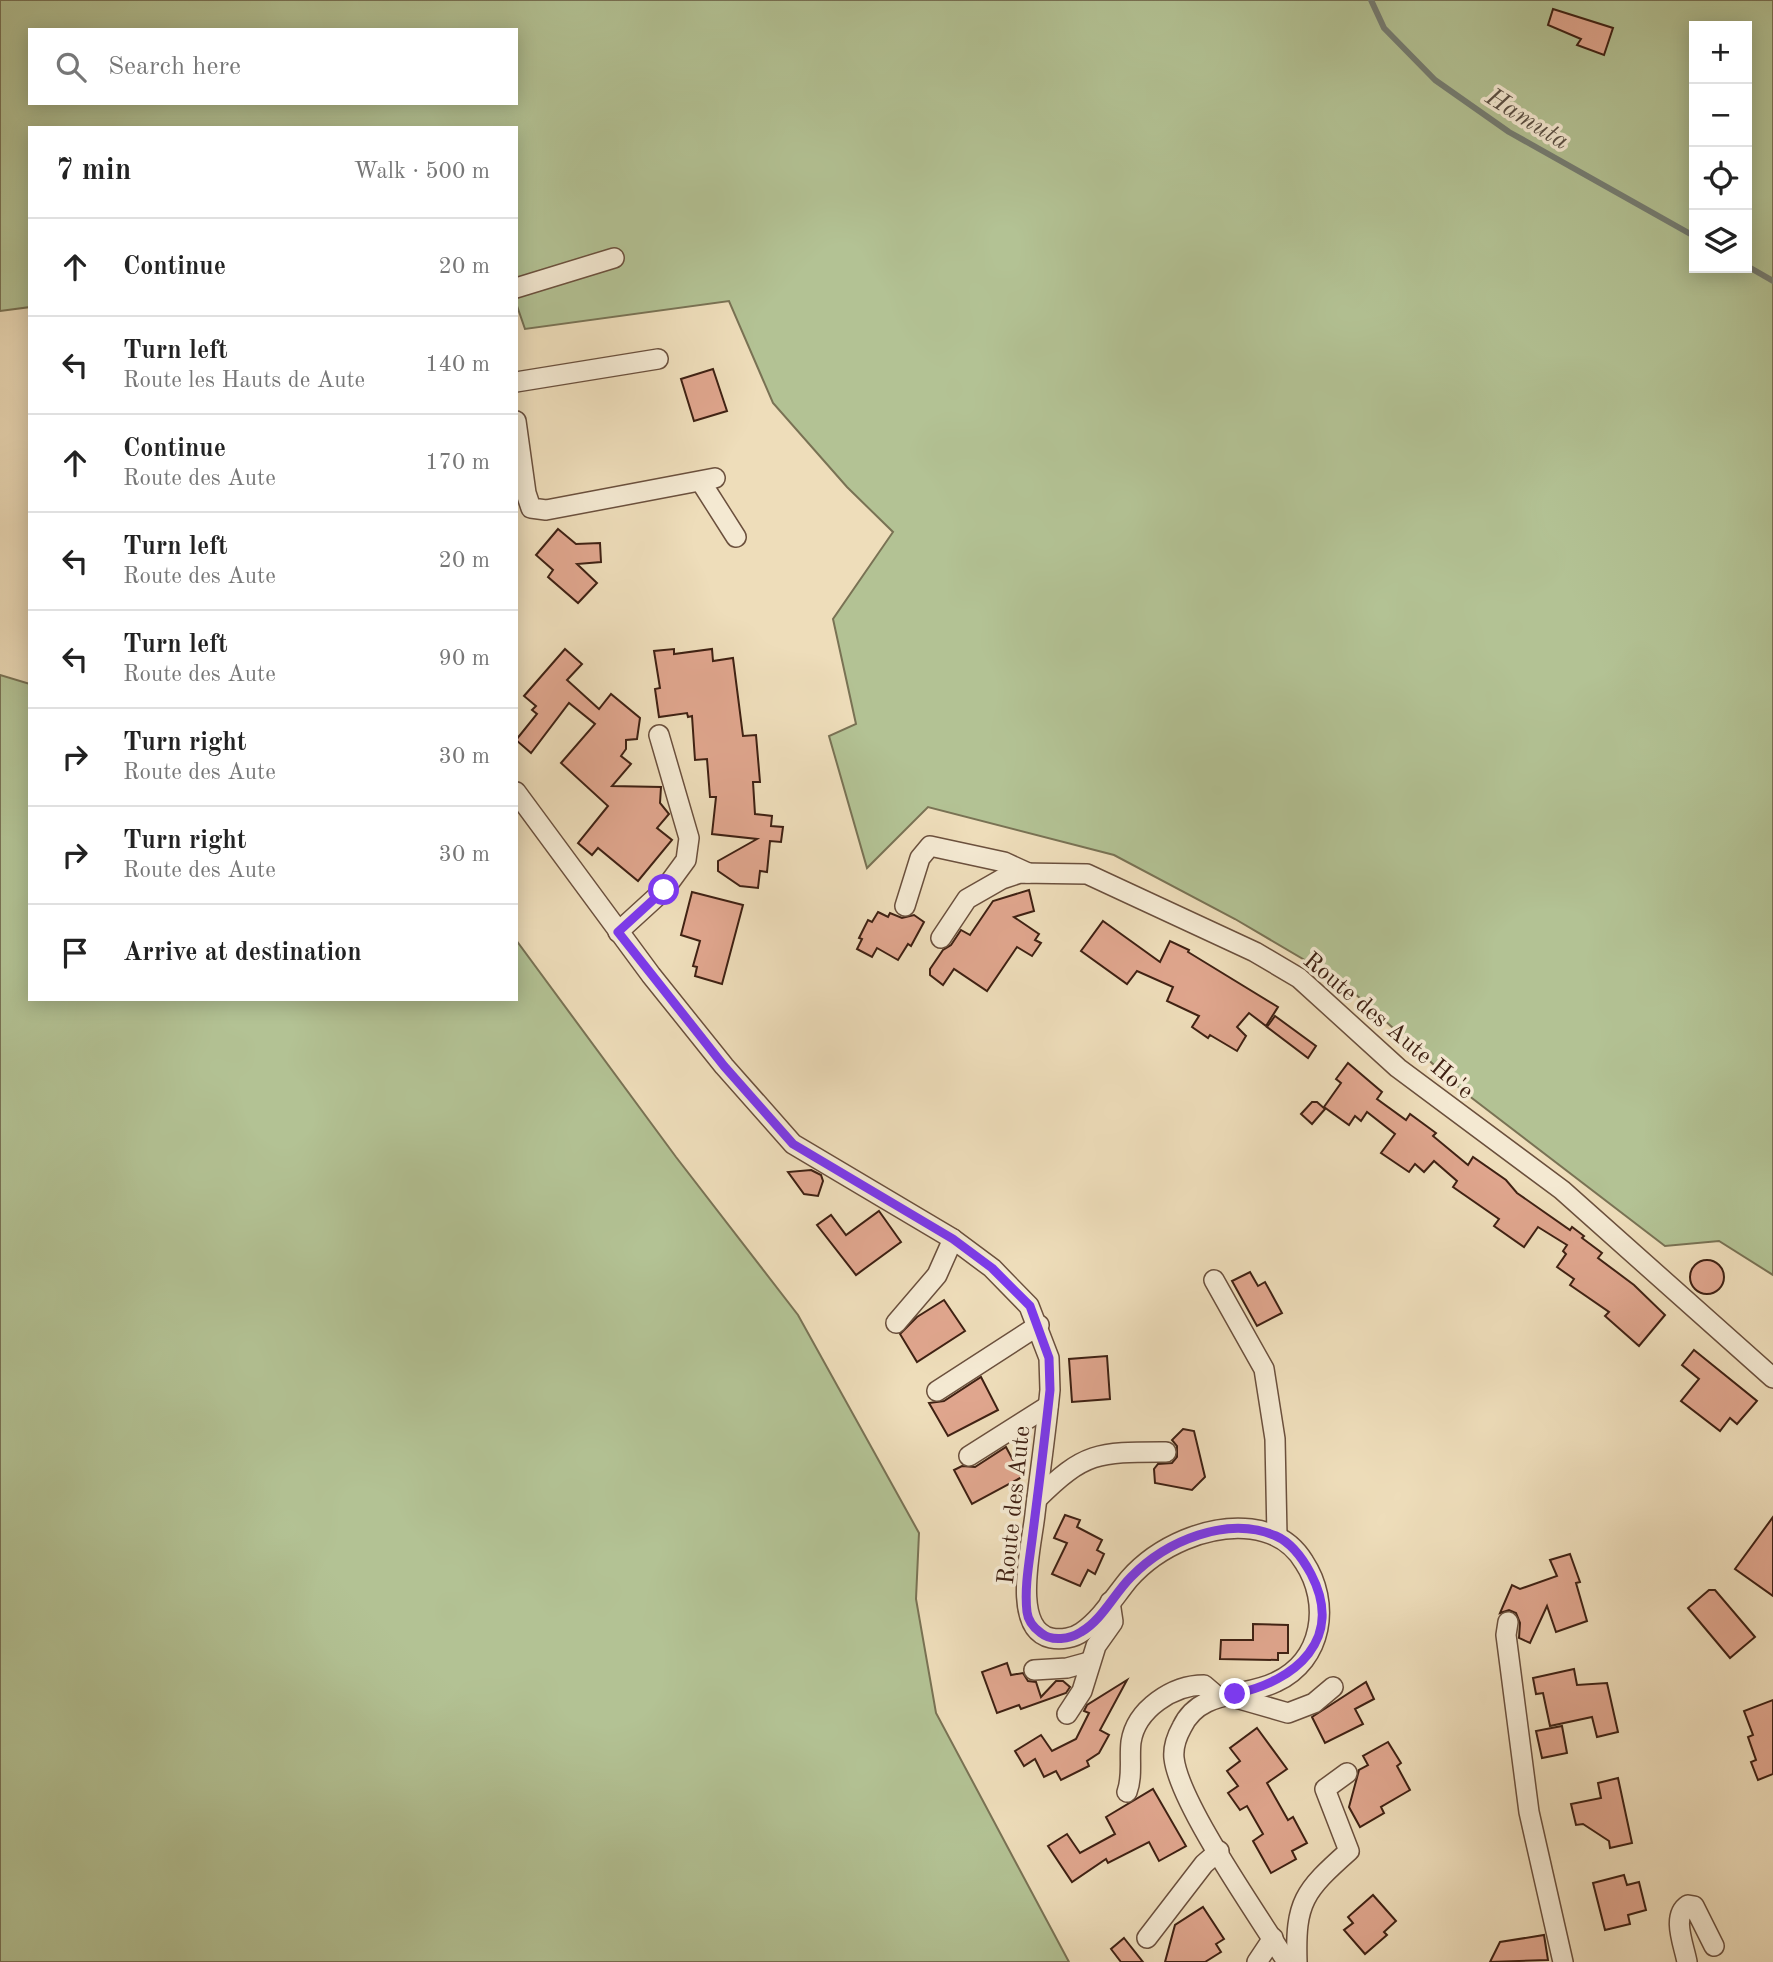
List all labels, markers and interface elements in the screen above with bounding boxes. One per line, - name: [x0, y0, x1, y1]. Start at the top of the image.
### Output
- map controls: [1689, 21, 1752, 273]
- button: +: [1689, 21, 1752, 84]
- search box: [28, 28, 518, 105]
- icon: search: [52, 48, 90, 86]
- text: Search here: [108, 54, 241, 80]
- water label: Hamuta: [1480, 84, 1573, 155]
- button: −: [1689, 84, 1752, 147]
- button: locate: [1689, 147, 1752, 210]
- text: 7 min: [56, 156, 131, 186]
- text: Walk · 500 m: [354, 160, 490, 183]
- button: layers: [1689, 210, 1752, 273]
- icon: ahead: [56, 248, 94, 286]
- text: Continue: [123, 254, 226, 280]
- text: 20 m: [439, 255, 490, 278]
- text: Turn left: [123, 338, 228, 364]
- icon: left: [56, 346, 94, 384]
- text: 140 m: [425, 353, 490, 376]
- text: Route les Hauts de Aute: [123, 369, 365, 392]
- text: Continue: [123, 436, 226, 462]
- icon: ahead: [56, 444, 94, 482]
- text: 170 m: [425, 451, 490, 474]
- text: Route des Aute: [123, 467, 276, 490]
- text: Turn left: [123, 534, 228, 560]
- icon: left: [56, 542, 94, 580]
- text: 20 m: [439, 549, 490, 572]
- text: Route des Aute: [123, 565, 276, 588]
- text: Turn left: [123, 632, 228, 658]
- icon: left: [56, 640, 94, 678]
- text: 90 m: [439, 647, 490, 670]
- text: Route des Aute: [123, 663, 276, 686]
- text: Turn right: [123, 730, 246, 756]
- icon: right: [56, 738, 94, 776]
- text: 30 m: [439, 745, 490, 768]
- text: Route des Aute: [123, 761, 276, 784]
- text: Turn right: [123, 828, 246, 854]
- icon: right: [56, 836, 94, 874]
- text: 30 m: [439, 843, 490, 866]
- text: Route des Aute: [123, 859, 276, 882]
- route start: [648, 874, 679, 905]
- icon: arrive: [56, 934, 94, 972]
- text: Arrive at destination: [123, 940, 362, 966]
- street label: Route des Aute Ho'e: [1298, 949, 1477, 1104]
- street label: Route des Aute: [995, 1425, 1035, 1586]
- route end: [1219, 1678, 1250, 1709]

